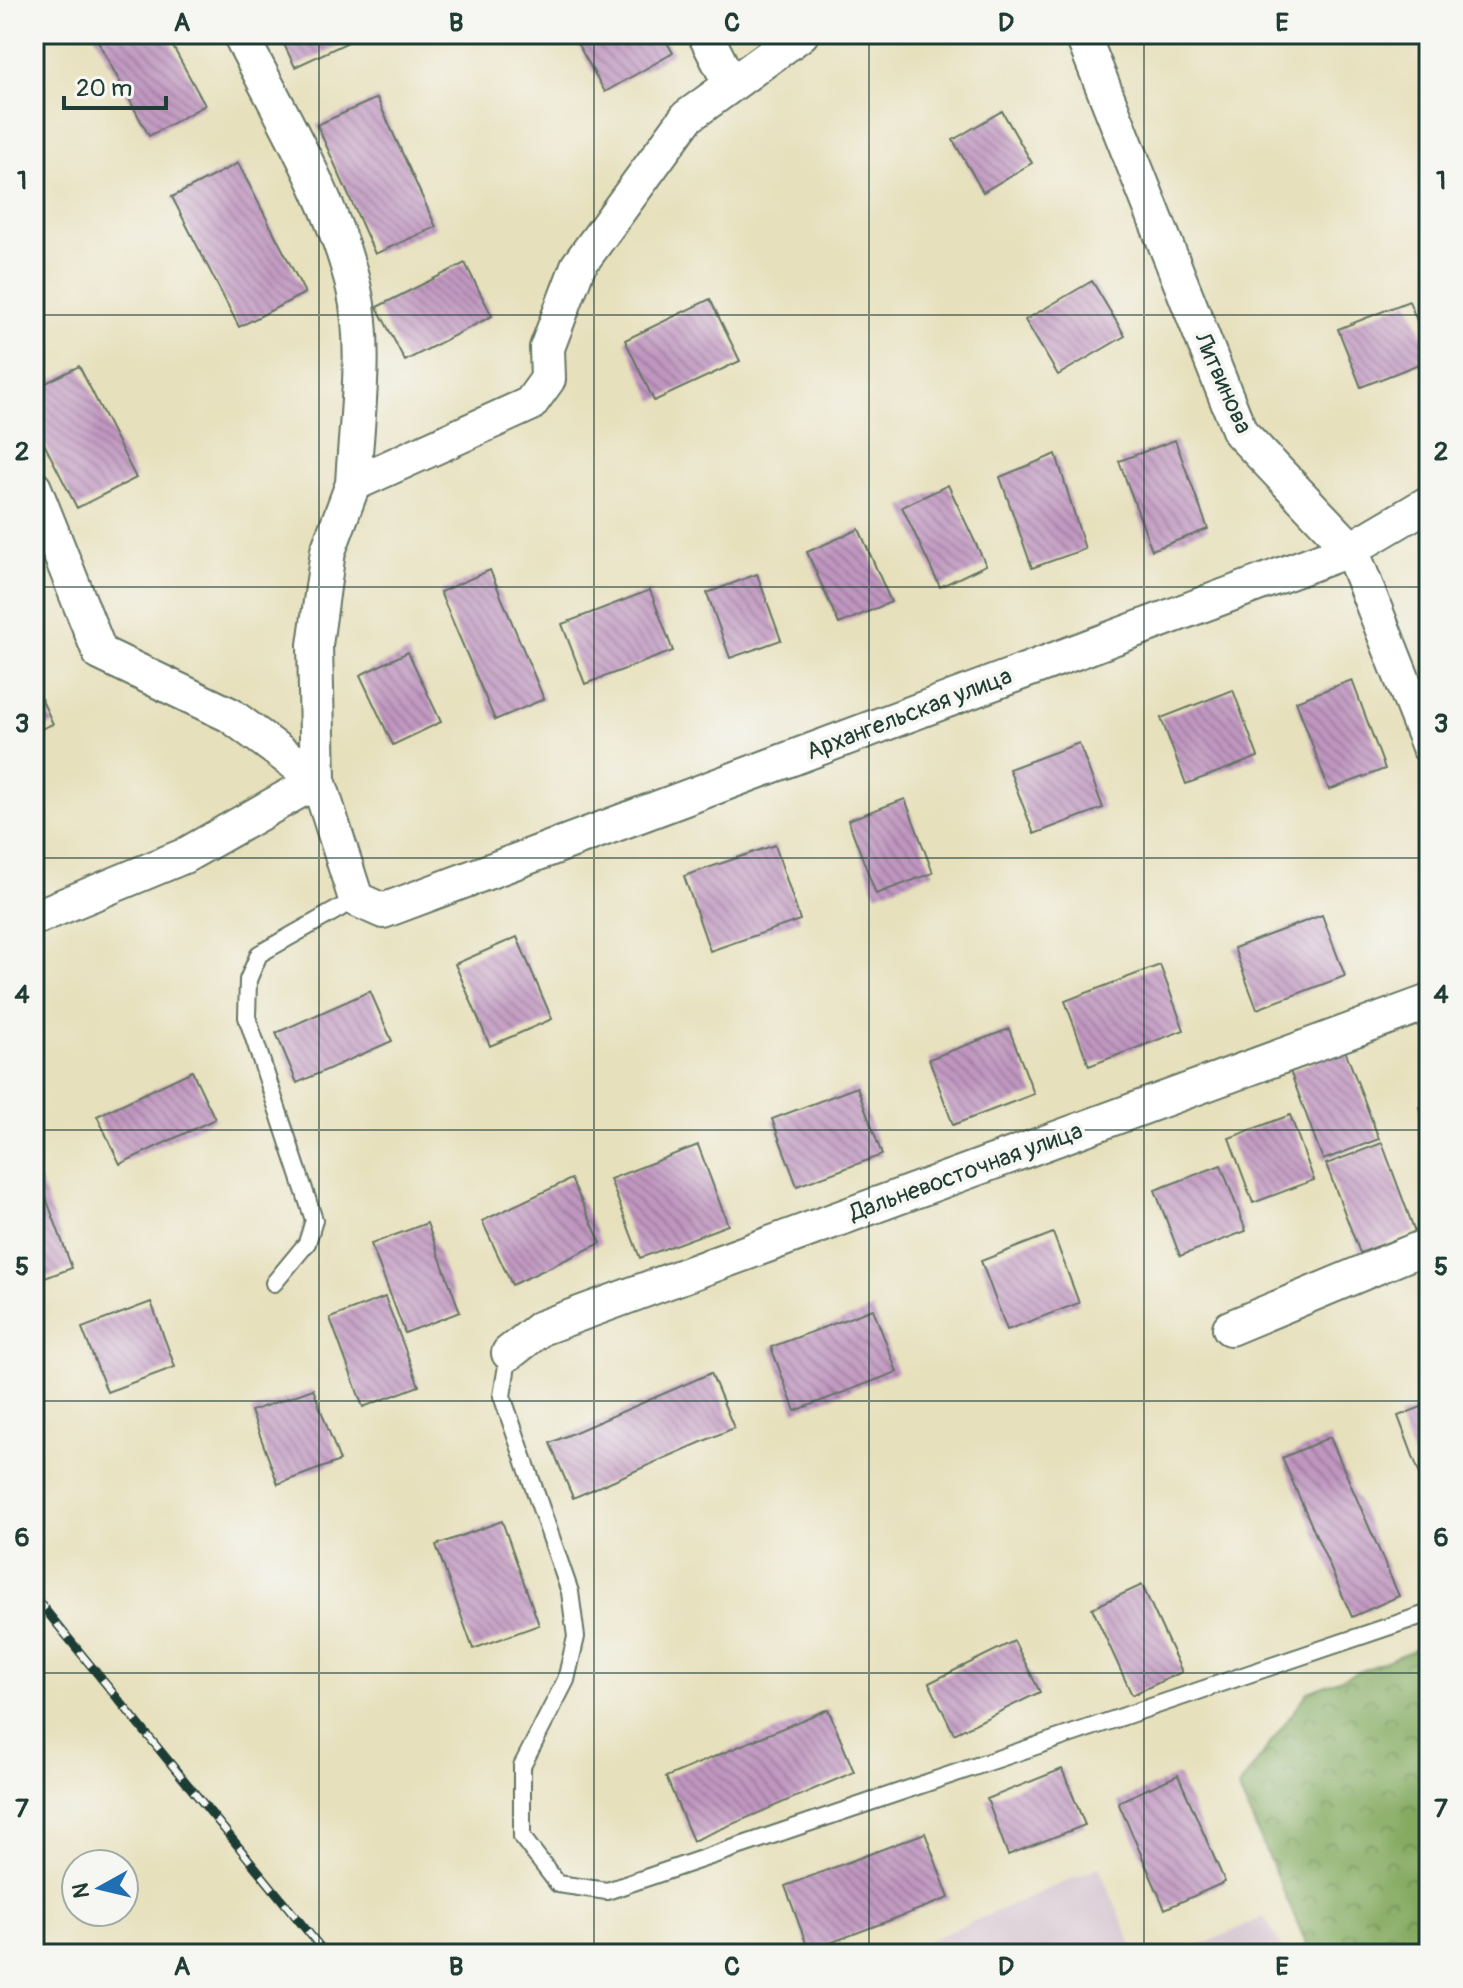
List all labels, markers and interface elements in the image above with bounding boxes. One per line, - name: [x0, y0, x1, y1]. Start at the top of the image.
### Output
- text: A: [174, 7, 191, 39]
- text: B: [449, 7, 463, 39]
- text: C: [724, 7, 740, 39]
- text: D: [998, 7, 1014, 39]
- text: E: [1275, 7, 1289, 39]
- scale bar: [64, 60, 166, 110]
- text: 20 m: [76, 74, 132, 103]
- text: 1: [17, 165, 27, 197]
- text: 1: [1436, 165, 1446, 197]
- street label: Литвинова: [1187, 327, 1258, 438]
- text: 2: [15, 436, 29, 468]
- text: 2: [1434, 436, 1448, 468]
- street label: Архангельская улица: [802, 661, 1016, 767]
- text: 3: [15, 708, 29, 740]
- text: 3: [1434, 708, 1448, 740]
- text: 4: [14, 979, 30, 1011]
- text: 4: [1433, 979, 1449, 1011]
- street label: Дальневосточная улица: [845, 1116, 1086, 1228]
- text: 5: [15, 1251, 29, 1283]
- text: 5: [1434, 1251, 1448, 1283]
- text: 6: [14, 1522, 30, 1554]
- text: 6: [1433, 1522, 1449, 1554]
- text: 7: [15, 1793, 29, 1825]
- text: 7: [1434, 1793, 1448, 1825]
- north arrow: [60, 1848, 140, 1928]
- text: N: [66, 1881, 96, 1900]
- text: A: [174, 1951, 191, 1983]
- text: B: [449, 1951, 463, 1983]
- text: C: [724, 1951, 740, 1983]
- text: D: [998, 1951, 1014, 1983]
- text: E: [1275, 1951, 1289, 1983]

